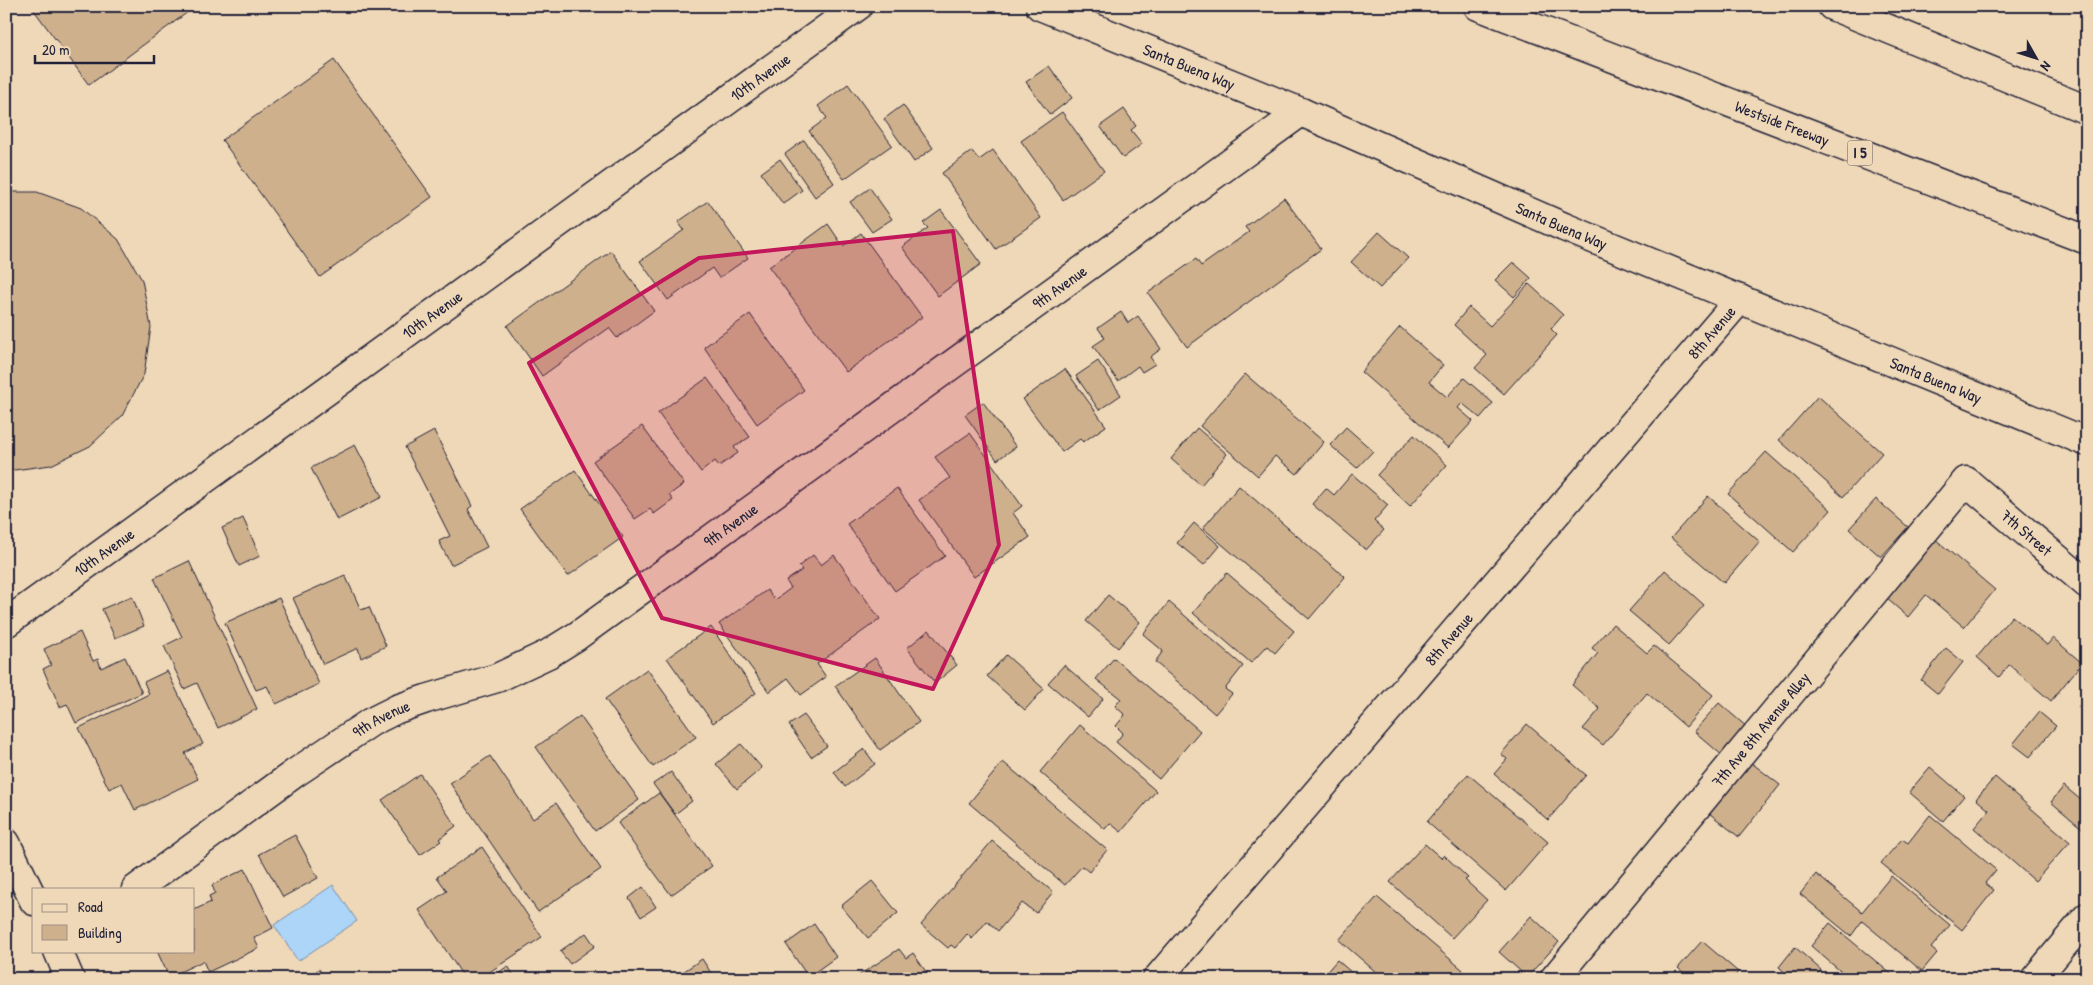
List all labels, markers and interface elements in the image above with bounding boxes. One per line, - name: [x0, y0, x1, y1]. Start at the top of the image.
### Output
- scale bar: [35, 32, 154, 64]
- north arrow: [2010, 32, 2060, 82]
- street label: Santa Buena Way: [1140, 38, 1239, 95]
- text: 20 m: [42, 39, 69, 60]
- street label: 10th Avenue: [725, 47, 795, 106]
- text: N: [2036, 58, 2056, 76]
- street label: Westside Freeway: [1732, 95, 1833, 151]
- road number: I 5: [1848, 140, 1872, 166]
- street label: Santa Buena Way: [1512, 196, 1611, 255]
- street label: 9th Avenue: [1028, 259, 1092, 314]
- street label: 10th Avenue: [397, 285, 467, 344]
- street label: 8th Avenue: [1683, 300, 1741, 363]
- street label: Santa Buena Way: [1887, 351, 1985, 409]
- street label: 9th Avenue: [699, 497, 763, 552]
- street label: 7th Street: [1996, 504, 2057, 561]
- street label: 10th Avenue: [69, 522, 139, 581]
- street label: 8th Avenue: [1420, 607, 1478, 670]
- street label: 7th Ave 8th Avenue Alley: [1706, 667, 1815, 792]
- street label: 9th Avenue: [348, 694, 413, 743]
- legend: [32, 888, 195, 952]
- text: Road: [78, 896, 103, 917]
- text: Building: [78, 922, 122, 943]

